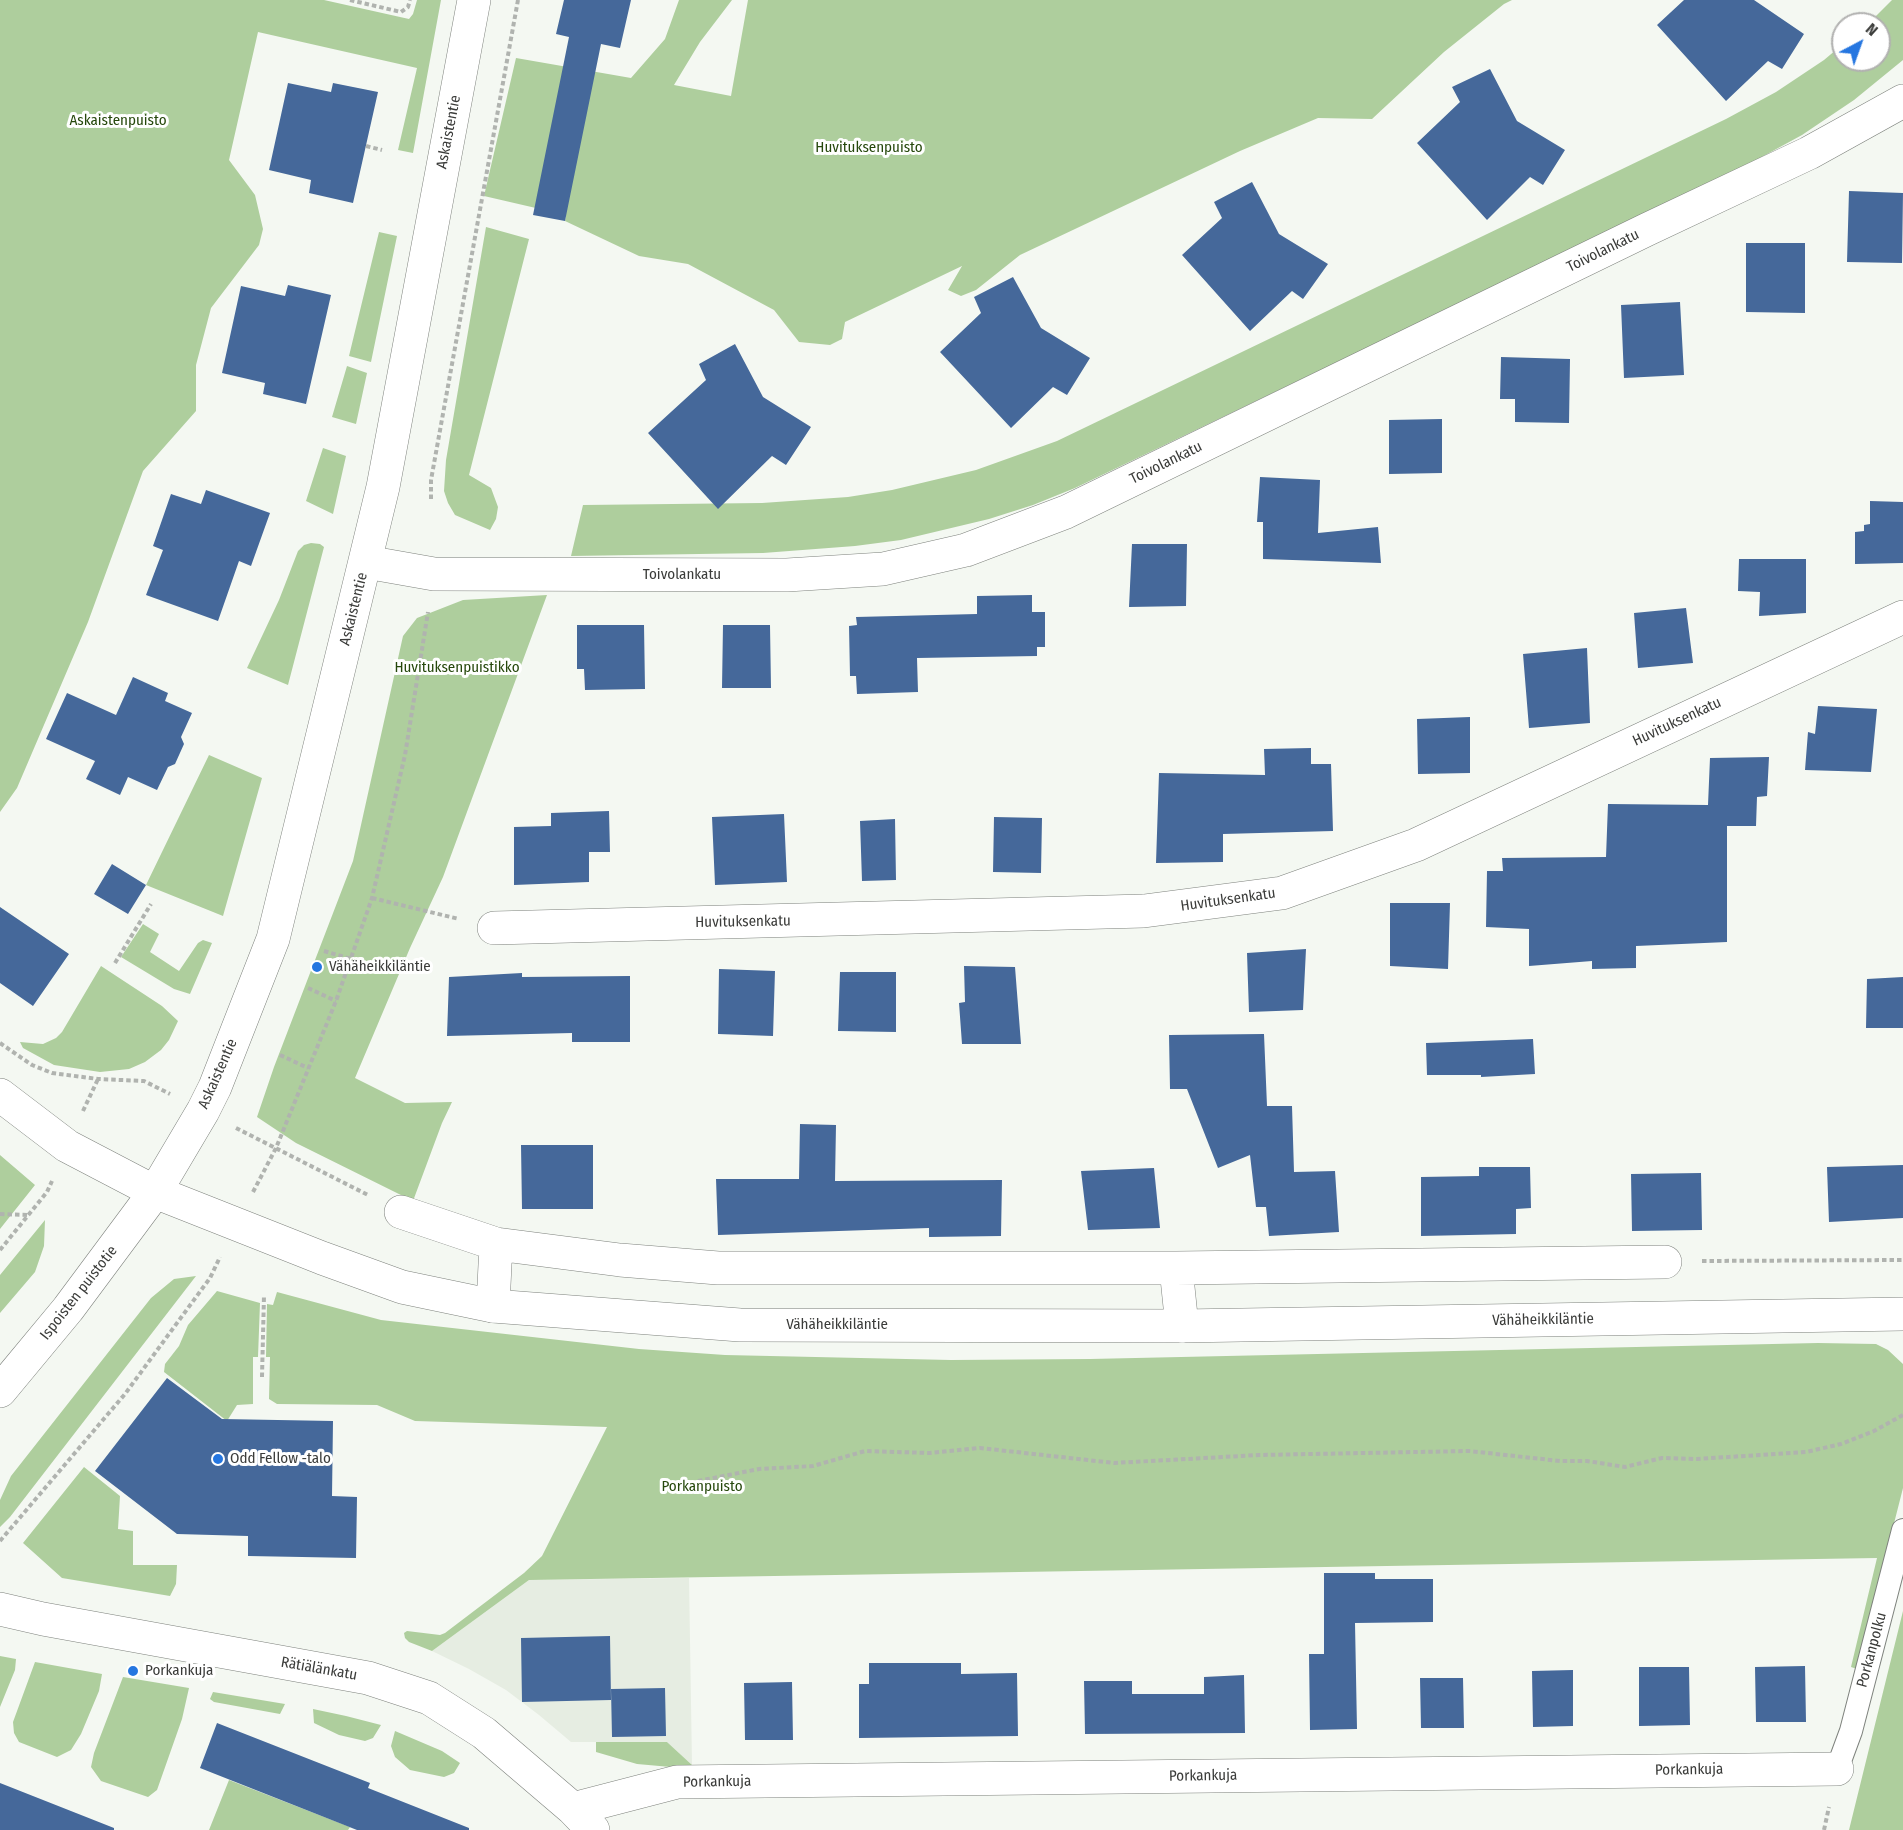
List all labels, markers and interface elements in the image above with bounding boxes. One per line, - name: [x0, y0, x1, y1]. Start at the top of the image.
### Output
- north arrow: [1831, 12, 1891, 72]
- text: N: [1862, 19, 1882, 40]
- street label: Askaistentie: [433, 94, 465, 170]
- park label: Askaistenpuisto: [69, 112, 167, 130]
- park label: Huvituksenpuisto: [815, 139, 923, 157]
- street label: Toivolankatu: [1564, 226, 1642, 276]
- street label: Toivolankatu: [1127, 438, 1205, 488]
- street label: Toivolankatu: [643, 566, 721, 584]
- street label: Askaistentie: [336, 571, 372, 647]
- park label: Huvituksenpuistikko: [394, 659, 520, 677]
- street label: Huvituksenkatu: [1630, 694, 1724, 750]
- street label: Huvituksenkatu: [1179, 884, 1277, 916]
- street label: Huvituksenkatu: [695, 912, 791, 932]
- place label: Vähäheikkiläntie: [329, 958, 431, 976]
- marker: Vähäheikkiläntie: [310, 960, 324, 974]
- street label: Askaistentie: [195, 1036, 241, 1112]
- street label: Ispoisten puistotie: [37, 1242, 121, 1344]
- street label: Vähäheikkiläntie: [1492, 1310, 1594, 1330]
- street label: Vähäheikkiläntie: [786, 1316, 888, 1334]
- place label: Odd Fellow -talo: [230, 1450, 331, 1468]
- marker: Odd Fellow -talo: [211, 1452, 225, 1466]
- park label: Porkanpuisto: [661, 1478, 743, 1496]
- street label: Porkanpolku: [1853, 1610, 1891, 1690]
- street label: Rätiälänkatu: [279, 1653, 359, 1685]
- place label: Porkankuja: [145, 1662, 213, 1680]
- marker: Porkankuja: [126, 1664, 140, 1678]
- street label: Porkankuja: [1655, 1760, 1723, 1780]
- street label: Porkankuja: [1169, 1766, 1237, 1786]
- street label: Porkankuja: [683, 1772, 751, 1792]

